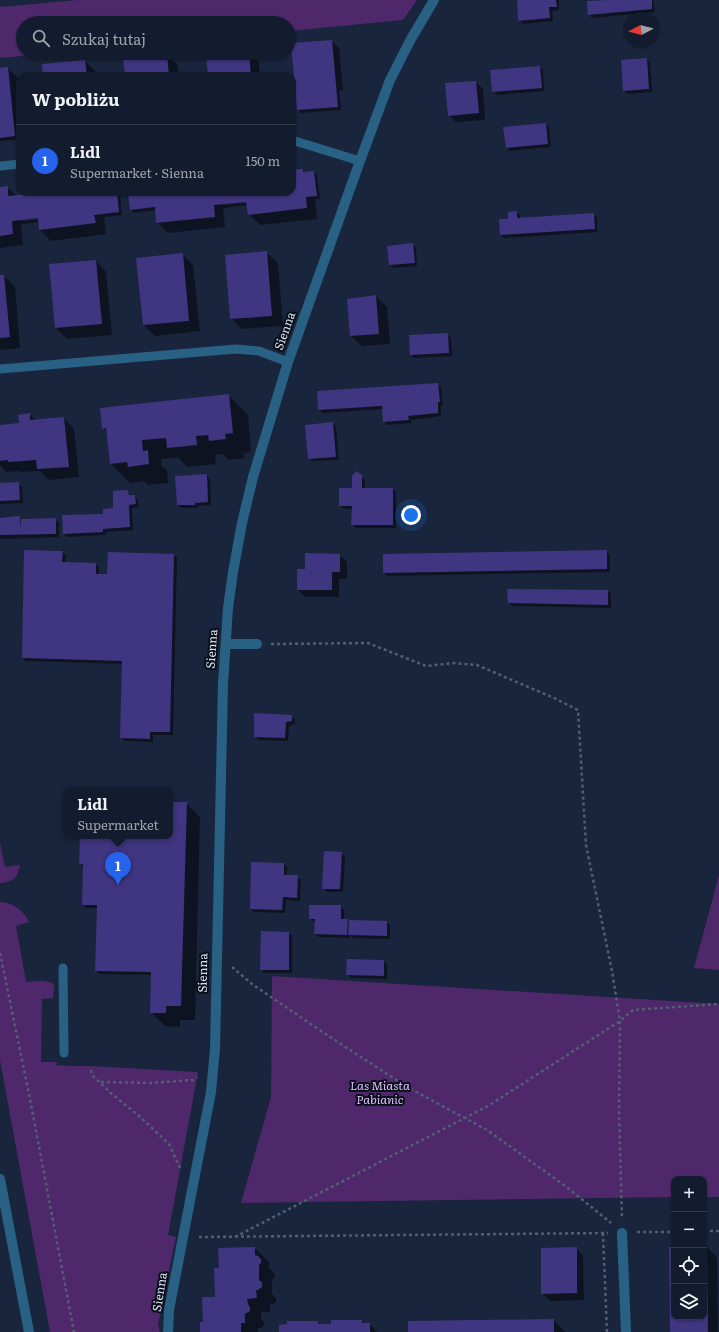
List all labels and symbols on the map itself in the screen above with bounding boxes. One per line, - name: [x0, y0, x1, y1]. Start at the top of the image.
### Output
- north arrow: [623, 12, 659, 48]
- street label: Sienna: [269, 309, 299, 352]
- your location: [401, 505, 421, 525]
- street label: Sienna: [201, 628, 221, 669]
- pin: 1: [105, 852, 131, 885]
- street label: Sienna: [193, 953, 211, 993]
- park label: Las Miasta Pabianic: [350, 1076, 410, 1108]
- street label: Sienna: [147, 1270, 171, 1313]

